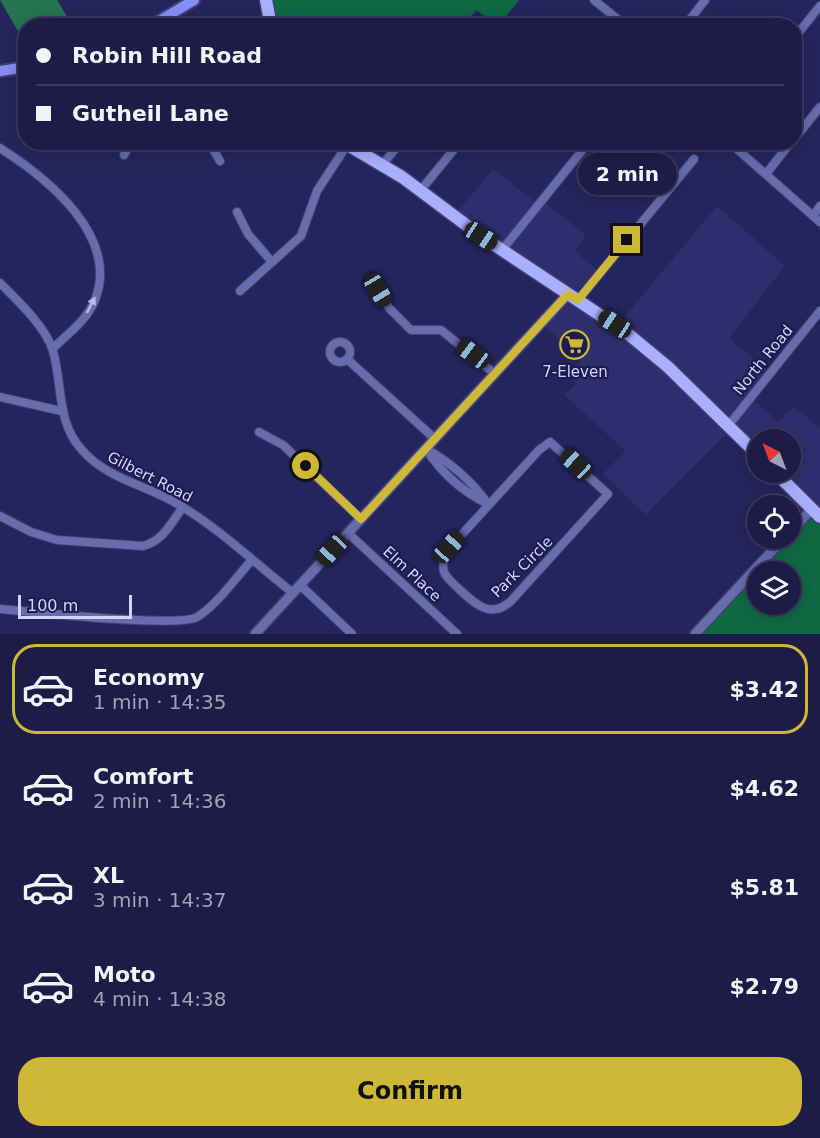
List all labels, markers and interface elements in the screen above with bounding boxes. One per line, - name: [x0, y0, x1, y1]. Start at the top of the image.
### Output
- text: Robin Hill Road: [72, 43, 262, 68]
- text: Gutheil Lane: [72, 101, 229, 126]
- callout: 2 min: [578, 153, 676, 195]
- text: 2 min: [596, 162, 659, 186]
- car: [461, 219, 501, 253]
- route end: [613, 226, 640, 253]
- car: [361, 270, 395, 310]
- one-way arrow: [86, 296, 96, 314]
- car: [595, 307, 635, 341]
- street label: North Road: [729, 322, 797, 398]
- supermarket icon: 7-Eleven: [559, 329, 591, 361]
- car: [453, 336, 493, 372]
- place label: 7-Eleven: [542, 363, 608, 381]
- north arrow: [747, 429, 801, 483]
- map controls: [747, 429, 801, 615]
- car: [557, 445, 595, 483]
- street label: Gilbert Road: [104, 448, 196, 506]
- route start: [292, 452, 319, 479]
- button: locate: [747, 495, 801, 549]
- car: [430, 528, 468, 566]
- car: [313, 531, 351, 569]
- street label: Park Circle: [488, 533, 556, 601]
- street label: Elm Place: [379, 543, 445, 605]
- button: layers: [747, 561, 801, 615]
- scale bar: [18, 592, 132, 620]
- text: 100 m: [27, 596, 78, 615]
- icon: car: [21, 662, 75, 716]
- text: Economy: [93, 665, 204, 690]
- text: $3.42: [729, 677, 799, 702]
- text: 1 min · 14:35: [93, 690, 227, 714]
- icon: car: [21, 761, 75, 815]
- text: Comfort: [93, 764, 193, 789]
- text: $4.62: [729, 776, 799, 801]
- text: 2 min · 14:36: [93, 789, 227, 813]
- icon: car: [21, 860, 75, 914]
- text: XL: [93, 863, 124, 888]
- text: $5.81: [729, 875, 799, 900]
- text: 3 min · 14:37: [93, 888, 227, 912]
- icon: car: [21, 959, 75, 1013]
- text: Moto: [93, 962, 156, 987]
- text: $2.79: [729, 974, 799, 999]
- text: 4 min · 14:38: [93, 987, 227, 1011]
- button: Confirm: [18, 1057, 802, 1126]

